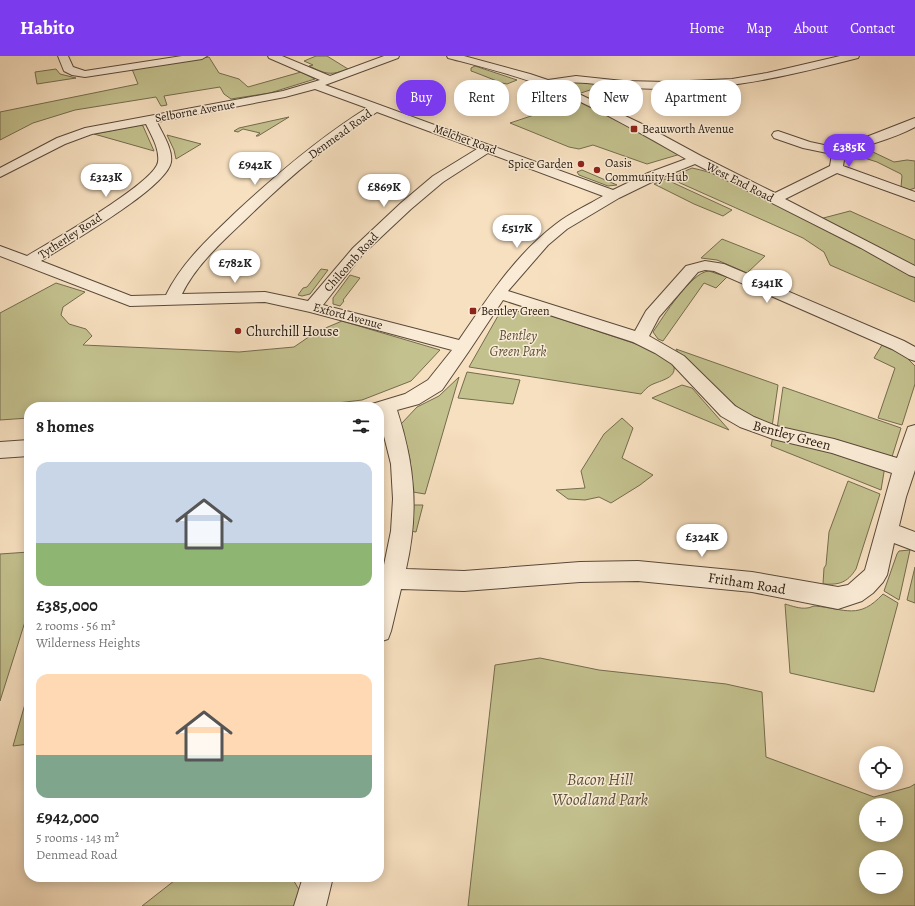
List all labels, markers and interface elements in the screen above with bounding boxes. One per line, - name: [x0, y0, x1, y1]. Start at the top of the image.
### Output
- text: Habito: [20, 15, 74, 41]
- text: Home: [689, 19, 724, 38]
- text: Map: [746, 19, 772, 38]
- text: About: [794, 19, 828, 38]
- text: Contact: [850, 19, 895, 38]
- chip: Buy: [396, 80, 446, 116]
- chip: Rent: [454, 80, 509, 116]
- chip: Filters: [517, 80, 581, 116]
- chip: New: [589, 80, 643, 116]
- chip: Apartment: [651, 80, 741, 116]
- street label: Selborne Avenue: [154, 96, 236, 126]
- street label: Denmead Road: [305, 105, 376, 163]
- street label: Melchet Road: [431, 120, 499, 158]
- place label: Beauworth Avenue: [642, 121, 734, 137]
- marker: Beauworth Avenue: [629, 124, 639, 134]
- pin: £385K: [821, 134, 877, 168]
- text: £385K: [833, 138, 865, 155]
- pin: £942K: [227, 152, 283, 186]
- place label: Oasis Community Hub: [605, 155, 688, 185]
- text: £942K: [238, 156, 272, 173]
- place label: Spice Garden: [508, 156, 573, 172]
- street label: West End Road: [703, 158, 777, 206]
- marker: Spice Garden: [576, 159, 586, 169]
- pin: £323K: [78, 164, 134, 198]
- marker: Oasis Community Hub: [592, 165, 602, 175]
- text: £323K: [90, 168, 122, 185]
- pin: £869K: [356, 174, 412, 208]
- text: £869K: [367, 178, 401, 195]
- street label: Tytherley Road: [35, 209, 105, 262]
- pin: £517K: [489, 215, 545, 249]
- text: £517K: [501, 219, 533, 236]
- street label: Chilcomb Road: [320, 229, 382, 295]
- pin: £782K: [207, 250, 263, 284]
- text: £782K: [218, 254, 252, 271]
- pin: £341K: [739, 270, 795, 304]
- text: £341K: [751, 274, 783, 291]
- street label: Exford Avenue: [311, 299, 385, 333]
- place label: Bentley Green: [481, 303, 550, 319]
- marker: Bentley Green: [468, 306, 478, 316]
- place label: Churchill House: [246, 322, 339, 341]
- marker: Churchill House: [233, 326, 243, 336]
- park label: Bentley Green Park: [489, 326, 547, 361]
- text: 8 homes: [36, 415, 94, 438]
- icon: filters: [350, 415, 372, 437]
- street label: Bentley Green: [751, 416, 833, 455]
- icon: home: [168, 488, 240, 560]
- pin: £324K: [674, 524, 730, 558]
- text: £324K: [685, 528, 719, 545]
- street label: Fritham Road: [707, 568, 788, 599]
- text: £385,000: [36, 594, 98, 617]
- text: 2 rooms · 56 m²: [36, 617, 116, 634]
- text: Wilderness Heights: [36, 634, 140, 651]
- icon: home: [168, 700, 240, 772]
- map controls: [859, 746, 903, 894]
- button: locate: [859, 746, 903, 790]
- park label: Bacon Hill Woodland Park: [552, 768, 649, 811]
- button: +: [859, 798, 903, 842]
- text: £942,000: [36, 806, 99, 829]
- text: 5 rooms · 143 m²: [36, 829, 119, 846]
- text: Denmead Road: [36, 846, 117, 863]
- button: −: [859, 850, 903, 894]

